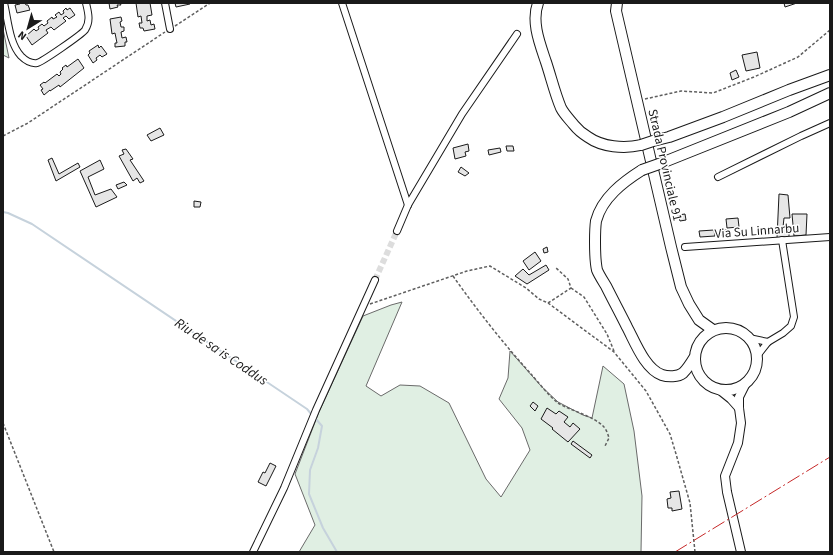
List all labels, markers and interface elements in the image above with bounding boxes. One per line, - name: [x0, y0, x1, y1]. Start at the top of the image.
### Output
- north arrow: [8, 8, 48, 48]
- text: N: [15, 27, 30, 44]
- street label: Strada Provinciale 91: [643, 107, 687, 223]
- street label: Via Su Linnarbu: [714, 219, 800, 243]
- water label: Riu de sa is Coddus: [170, 313, 272, 391]

